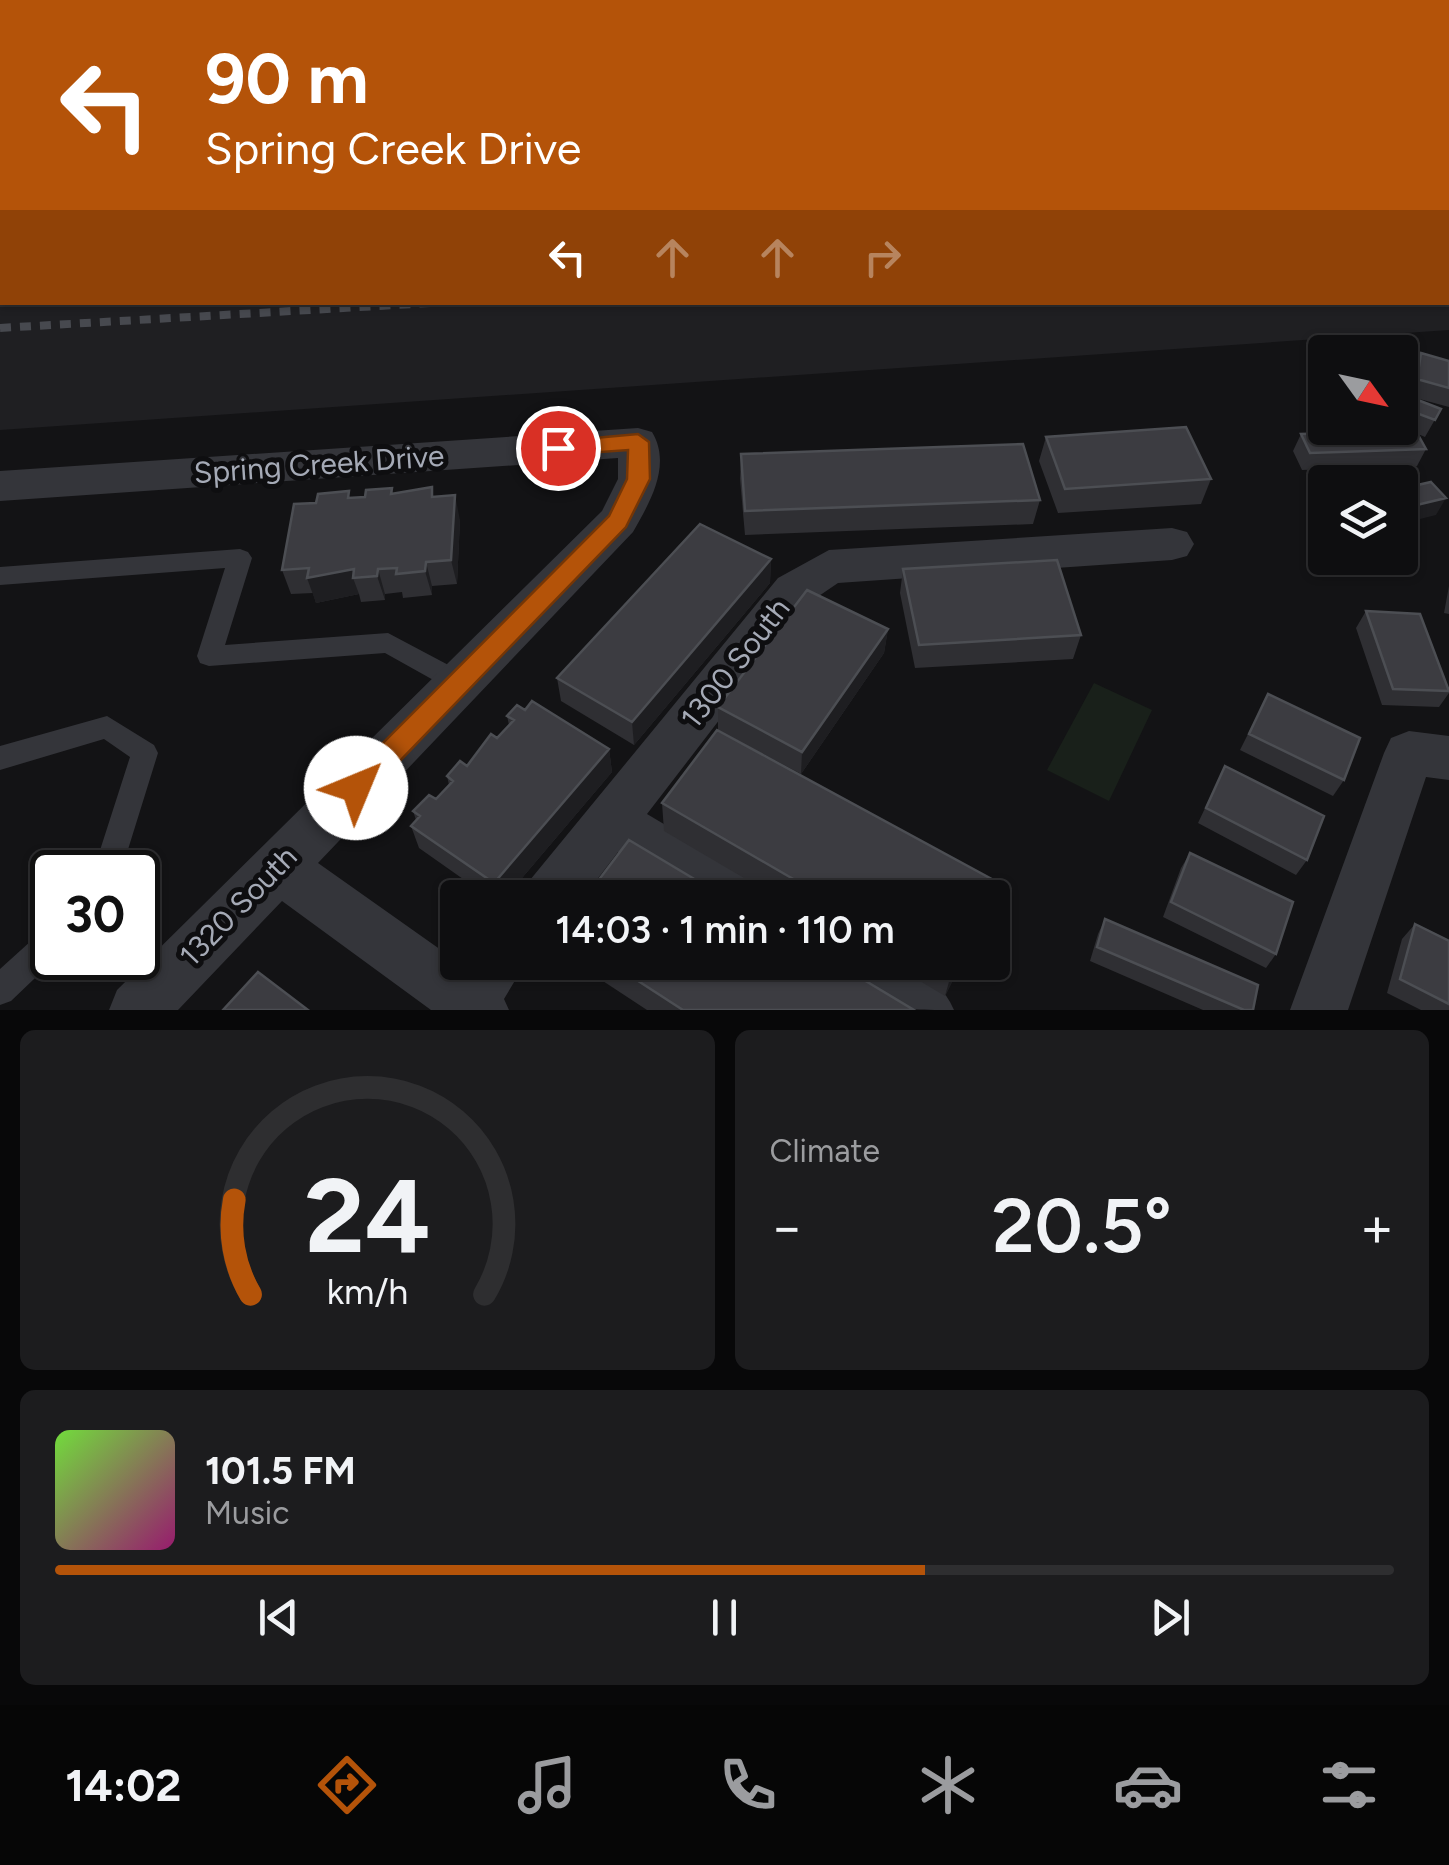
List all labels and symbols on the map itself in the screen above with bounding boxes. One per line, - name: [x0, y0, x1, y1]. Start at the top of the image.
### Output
- north arrow: [1308, 335, 1418, 445]
- pin: [516, 406, 601, 491]
- street label: Spring Creek Drive: [193, 437, 445, 491]
- street label: 1300 South: [673, 590, 797, 736]
- position arrow: [304, 736, 408, 840]
- street label: 1320 South: [172, 838, 304, 974]
- speed limit sign: 30: [30, 850, 160, 980]

